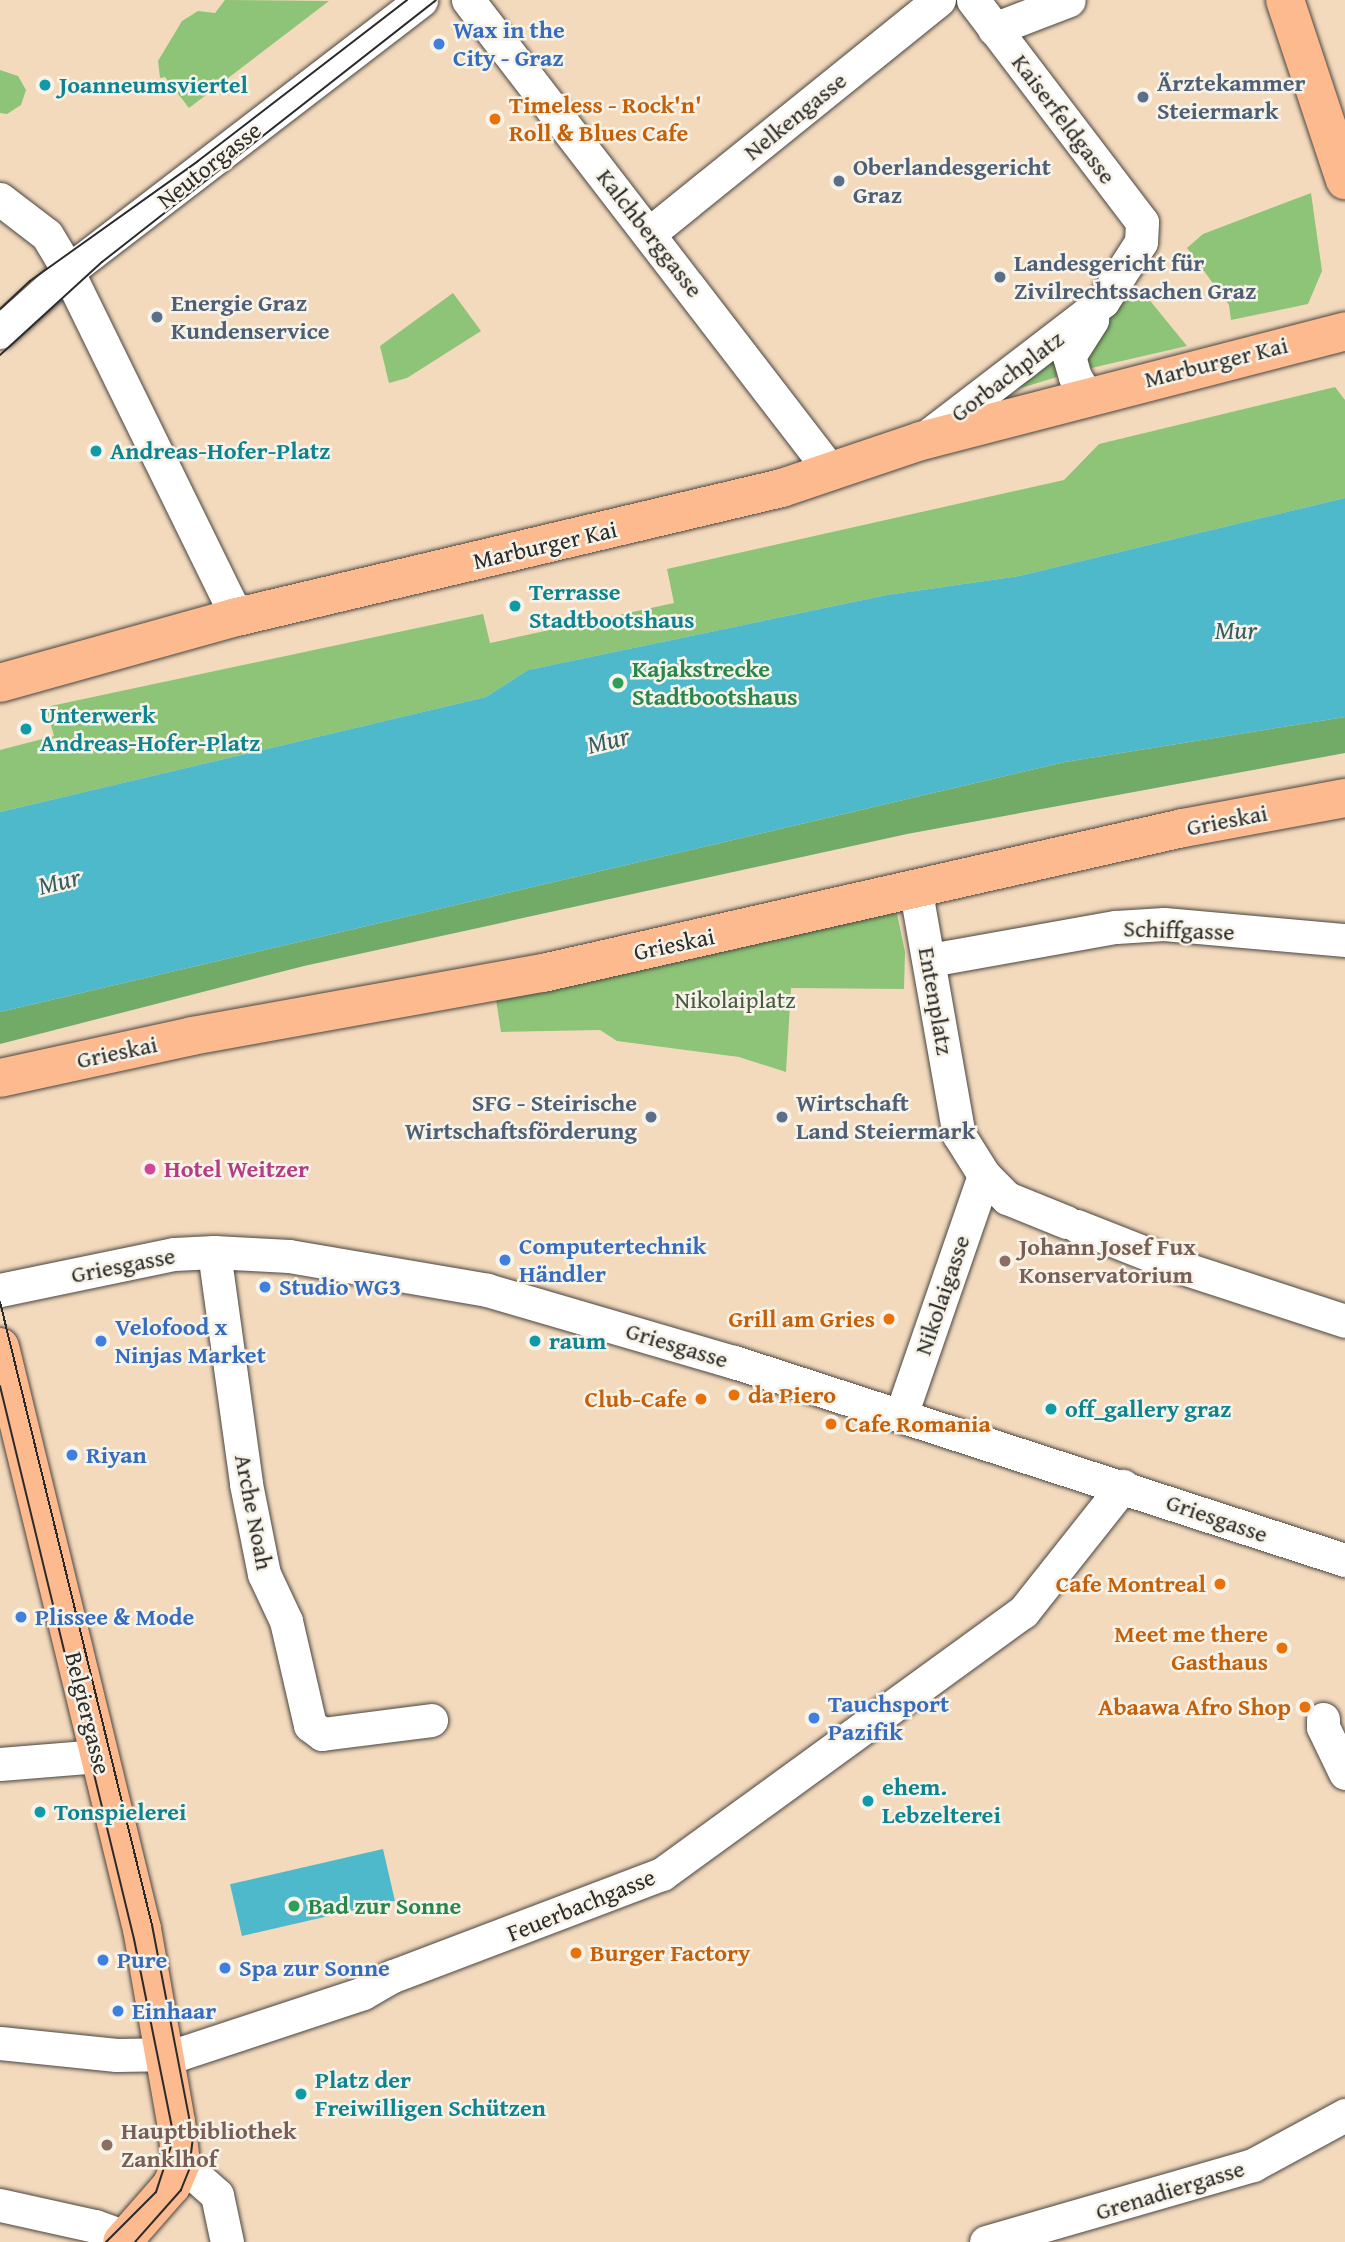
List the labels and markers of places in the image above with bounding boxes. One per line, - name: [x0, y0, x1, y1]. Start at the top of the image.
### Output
- place label: Wax in the City - Graz: [453, 16, 565, 72]
- marker: Wax in the City - Graz: [431, 36, 447, 52]
- place label: Ärztekammer Steiermark: [1157, 69, 1306, 125]
- place label: Joanneumsviertel: [59, 71, 248, 99]
- marker: Joanneumsviertel: [37, 77, 53, 93]
- marker: Ärztekammer Steiermark: [1135, 89, 1151, 105]
- place label: Timeless - Rock'n' Roll & Blues Cafe: [509, 91, 702, 147]
- marker: Timeless - Rock'n' Roll & Blues Cafe: [487, 111, 503, 127]
- place label: Oberlandesgericht Graz: [853, 153, 1051, 209]
- marker: Oberlandesgericht Graz: [831, 173, 847, 189]
- place label: Landesgericht für Zivilrechtssachen Graz: [1014, 249, 1256, 305]
- marker: Landesgericht für Zivilrechtssachen Graz: [992, 269, 1008, 285]
- place label: Energie Graz Kundenservice: [171, 289, 330, 345]
- marker: Energie Graz Kundenservice: [149, 309, 165, 325]
- place label: Andreas-Hofer-Platz: [110, 437, 331, 465]
- marker: Andreas-Hofer-Platz: [88, 443, 104, 459]
- place label: Terrasse Stadtbootshaus: [529, 578, 694, 634]
- marker: Terrasse Stadtbootshaus: [507, 598, 523, 614]
- place label: Kajakstrecke Stadtbootshaus: [632, 655, 797, 711]
- marker: Kajakstrecke Stadtbootshaus: [610, 675, 626, 691]
- place label: Unterwerk Andreas-Hofer-Platz: [40, 701, 261, 757]
- marker: Unterwerk Andreas-Hofer-Platz: [18, 721, 34, 737]
- place label: SFG - Steirische Wirtschaftsförderung: [405, 1089, 637, 1145]
- place label: Wirtschaft Land Steiermark: [796, 1089, 975, 1145]
- marker: SFG - Steirische Wirtschaftsförderung: [643, 1109, 659, 1125]
- marker: Wirtschaft Land Steiermark: [774, 1109, 790, 1125]
- place label: Hotel Weitzer: [164, 1155, 309, 1183]
- marker: Hotel Weitzer: [142, 1161, 158, 1177]
- place label: Computertechnik Händler: [519, 1232, 706, 1288]
- place label: Johann Josef Fux Konservatorium: [1019, 1233, 1196, 1289]
- marker: Computertechnik Händler: [497, 1252, 513, 1268]
- marker: Johann Josef Fux Konservatorium: [997, 1253, 1013, 1269]
- place label: Studio WG3: [279, 1273, 401, 1301]
- marker: Studio WG3: [257, 1279, 273, 1295]
- place label: Grill am Gries: [728, 1305, 875, 1333]
- marker: Grill am Gries: [881, 1311, 897, 1327]
- place label: Velofood x Ninjas Market: [115, 1313, 266, 1369]
- place label: raum: [549, 1327, 606, 1355]
- marker: Velofood x Ninjas Market: [93, 1333, 109, 1349]
- marker: raum: [527, 1333, 543, 1349]
- place label: da Piero: [748, 1381, 836, 1409]
- place label: Club-Cafe: [584, 1385, 687, 1413]
- marker: da Piero: [726, 1387, 742, 1403]
- marker: Club-Cafe: [693, 1391, 709, 1407]
- place label: off_gallery graz: [1065, 1395, 1231, 1423]
- marker: off_gallery graz: [1043, 1401, 1059, 1417]
- place label: Cafe Romania: [845, 1410, 991, 1438]
- marker: Cafe Romania: [823, 1416, 839, 1432]
- place label: Riyan: [86, 1441, 147, 1469]
- marker: Riyan: [64, 1447, 80, 1463]
- place label: Cafe Montreal: [1056, 1570, 1206, 1598]
- marker: Cafe Montreal: [1212, 1576, 1228, 1592]
- place label: Plissee & Mode: [35, 1603, 194, 1631]
- marker: Plissee & Mode: [13, 1609, 29, 1625]
- place label: Meet me there Gasthaus: [1114, 1620, 1268, 1676]
- marker: Meet me there Gasthaus: [1274, 1640, 1290, 1656]
- place label: Tauchsport Pazifik: [828, 1690, 949, 1746]
- place label: Abaawa Afro Shop: [1098, 1693, 1291, 1721]
- marker: Abaawa Afro Shop: [1297, 1699, 1313, 1715]
- marker: Tauchsport Pazifik: [806, 1710, 822, 1726]
- place label: ehem. Lebzelterei: [882, 1773, 1001, 1829]
- marker: ehem. Lebzelterei: [860, 1793, 876, 1809]
- place label: Tonspielerei: [54, 1798, 186, 1826]
- marker: Tonspielerei: [32, 1804, 48, 1820]
- place label: Bad zur Sonne: [308, 1892, 461, 1920]
- marker: Bad zur Sonne: [286, 1898, 302, 1914]
- place label: Burger Factory: [590, 1939, 750, 1967]
- marker: Burger Factory: [568, 1945, 584, 1961]
- place label: Pure: [117, 1946, 167, 1974]
- marker: Pure: [95, 1952, 111, 1968]
- place label: Spa zur Sonne: [239, 1954, 390, 1982]
- marker: Spa zur Sonne: [217, 1960, 233, 1976]
- place label: Einhaar: [132, 1997, 216, 2025]
- marker: Einhaar: [110, 2003, 126, 2019]
- place label: Platz der Freiwilligen Schützen: [315, 2066, 546, 2122]
- marker: Platz der Freiwilligen Schützen: [293, 2086, 309, 2102]
- place label: Hauptbibliothek Zanklhof: [121, 2117, 296, 2173]
- marker: Hauptbibliothek Zanklhof: [99, 2137, 115, 2153]

